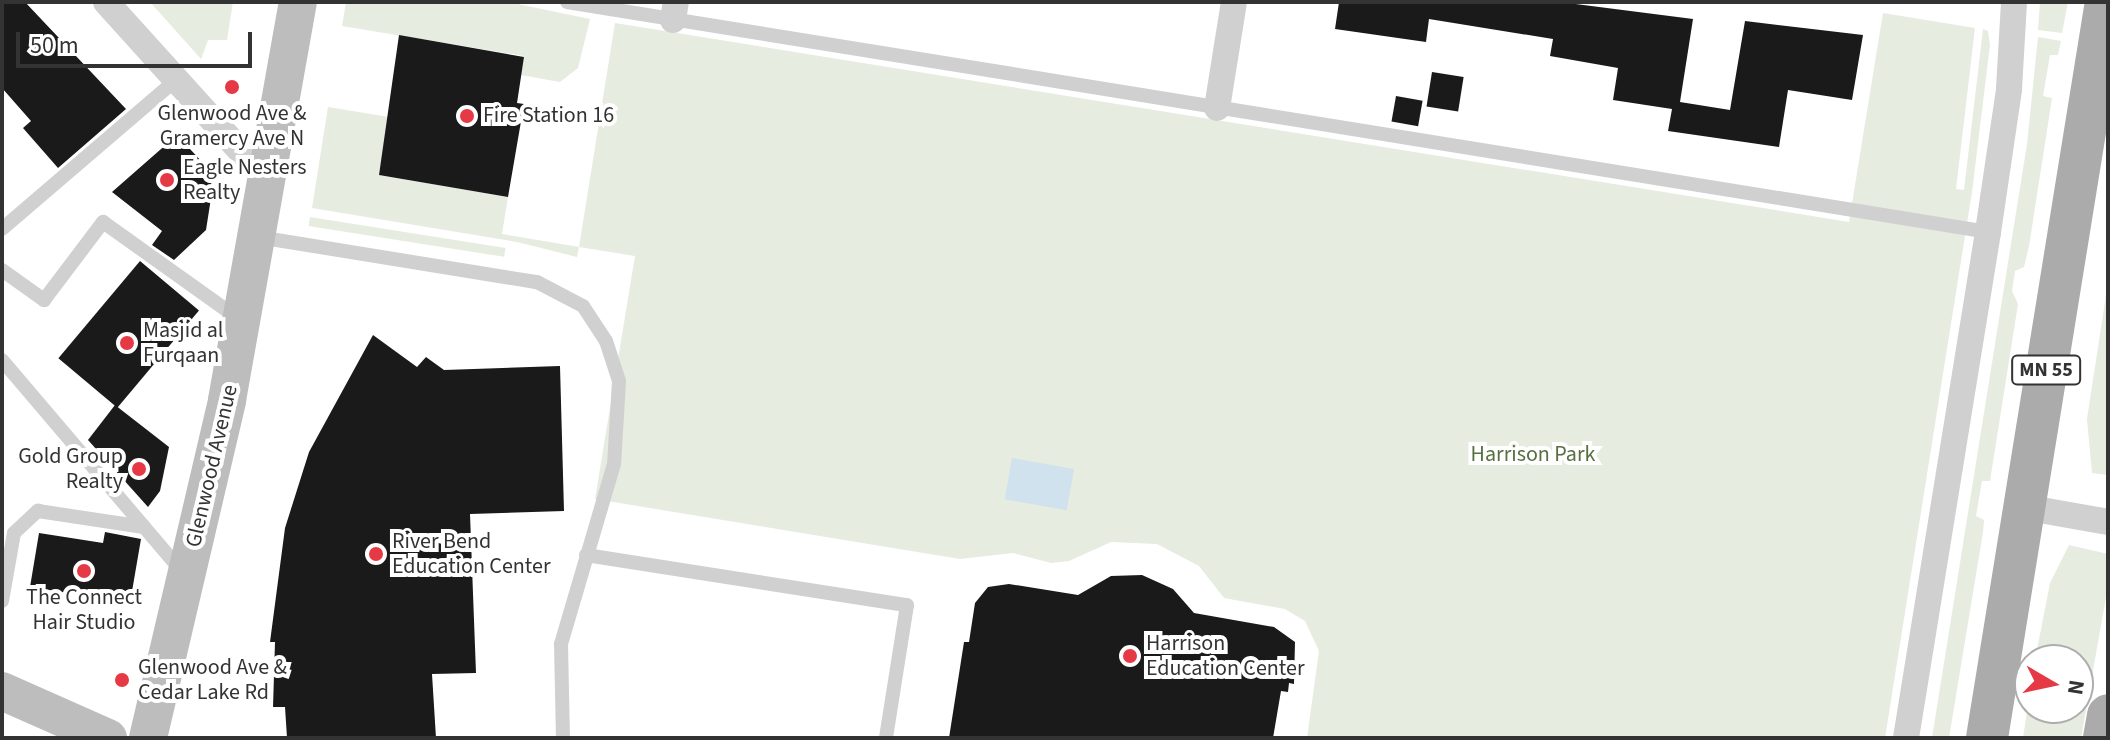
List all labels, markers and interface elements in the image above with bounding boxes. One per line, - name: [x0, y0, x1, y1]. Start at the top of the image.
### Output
- scale bar: [20, 16, 256, 66]
- text: 50 m: [30, 28, 79, 63]
- marker: Glenwood Ave & Gramercy Ave N: [223, 78, 241, 96]
- place label: Glenwood Ave & Gramercy Ave N: [157, 100, 307, 152]
- place label: Fire Station 16: [483, 103, 614, 129]
- marker: Fire Station 16: [458, 107, 476, 125]
- place label: Eagle Nesters Realty: [183, 154, 306, 206]
- marker: Eagle Nesters Realty: [158, 171, 176, 189]
- place label: Masjid al Furqaan: [143, 317, 223, 368]
- marker: Masjid al Furqaan: [118, 334, 136, 352]
- road number: MN 55: [2010, 354, 2082, 386]
- street label: Glenwood Avenue: [180, 382, 244, 550]
- park label: Harrison Park: [1471, 442, 1595, 468]
- place label: Gold Group Realty: [18, 443, 123, 494]
- marker: Gold Group Realty: [130, 460, 148, 478]
- place label: River Bend Education Center: [392, 528, 551, 580]
- marker: River Bend Education Center: [367, 545, 385, 563]
- marker: The Connect Hair Studio: [75, 562, 93, 580]
- place label: The Connect Hair Studio: [26, 584, 142, 636]
- place label: Harrison Education Center: [1146, 630, 1305, 682]
- north arrow: [2014, 644, 2094, 724]
- marker: Harrison Education Center: [1121, 647, 1139, 665]
- place label: Glenwood Ave & Cedar Lake Rd: [138, 654, 287, 706]
- marker: Glenwood Ave & Cedar Lake Rd: [113, 671, 131, 689]
- text: N: [2059, 678, 2093, 697]

